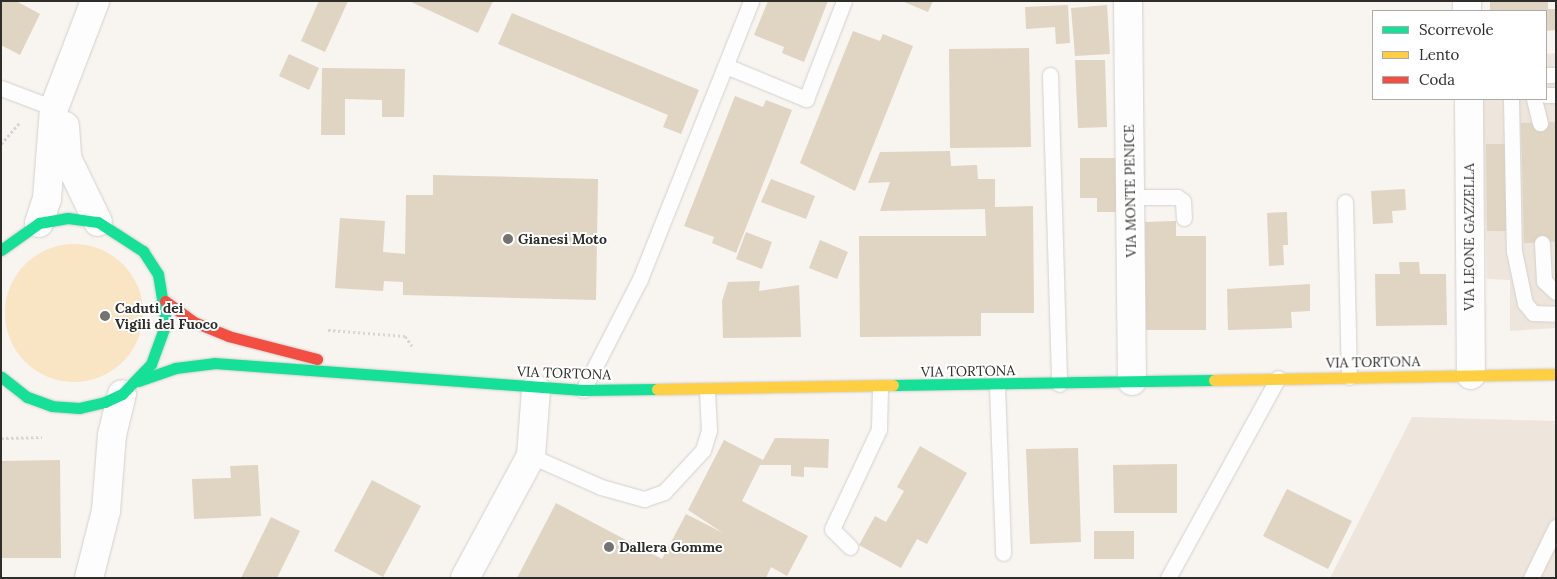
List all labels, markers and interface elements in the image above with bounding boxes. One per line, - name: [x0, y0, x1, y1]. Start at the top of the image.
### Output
- legend: [1372, 10, 1547, 100]
- text: Scorrevole: [1419, 20, 1494, 39]
- text: Lento: [1419, 45, 1459, 64]
- text: Coda: [1419, 70, 1455, 89]
- street label: VIA MONTE PENICE: [1120, 124, 1140, 258]
- street label: VIA LEONE GAZZELLA: [1461, 163, 1477, 311]
- place label: Gianesi Moto: [518, 231, 607, 247]
- marker: Gianesi Moto: [502, 233, 514, 245]
- place label: Caduti dei Vigili del Fuoco: [115, 300, 218, 332]
- marker: Caduti dei Vigili del Fuoco: [99, 310, 111, 322]
- street label: VIA TORTONA: [1326, 353, 1420, 371]
- street label: VIA TORTONA: [921, 362, 1015, 380]
- street label: VIA TORTONA: [517, 363, 611, 383]
- place label: Dallera Gomme: [619, 539, 723, 555]
- marker: Dallera Gomme: [603, 541, 615, 553]

